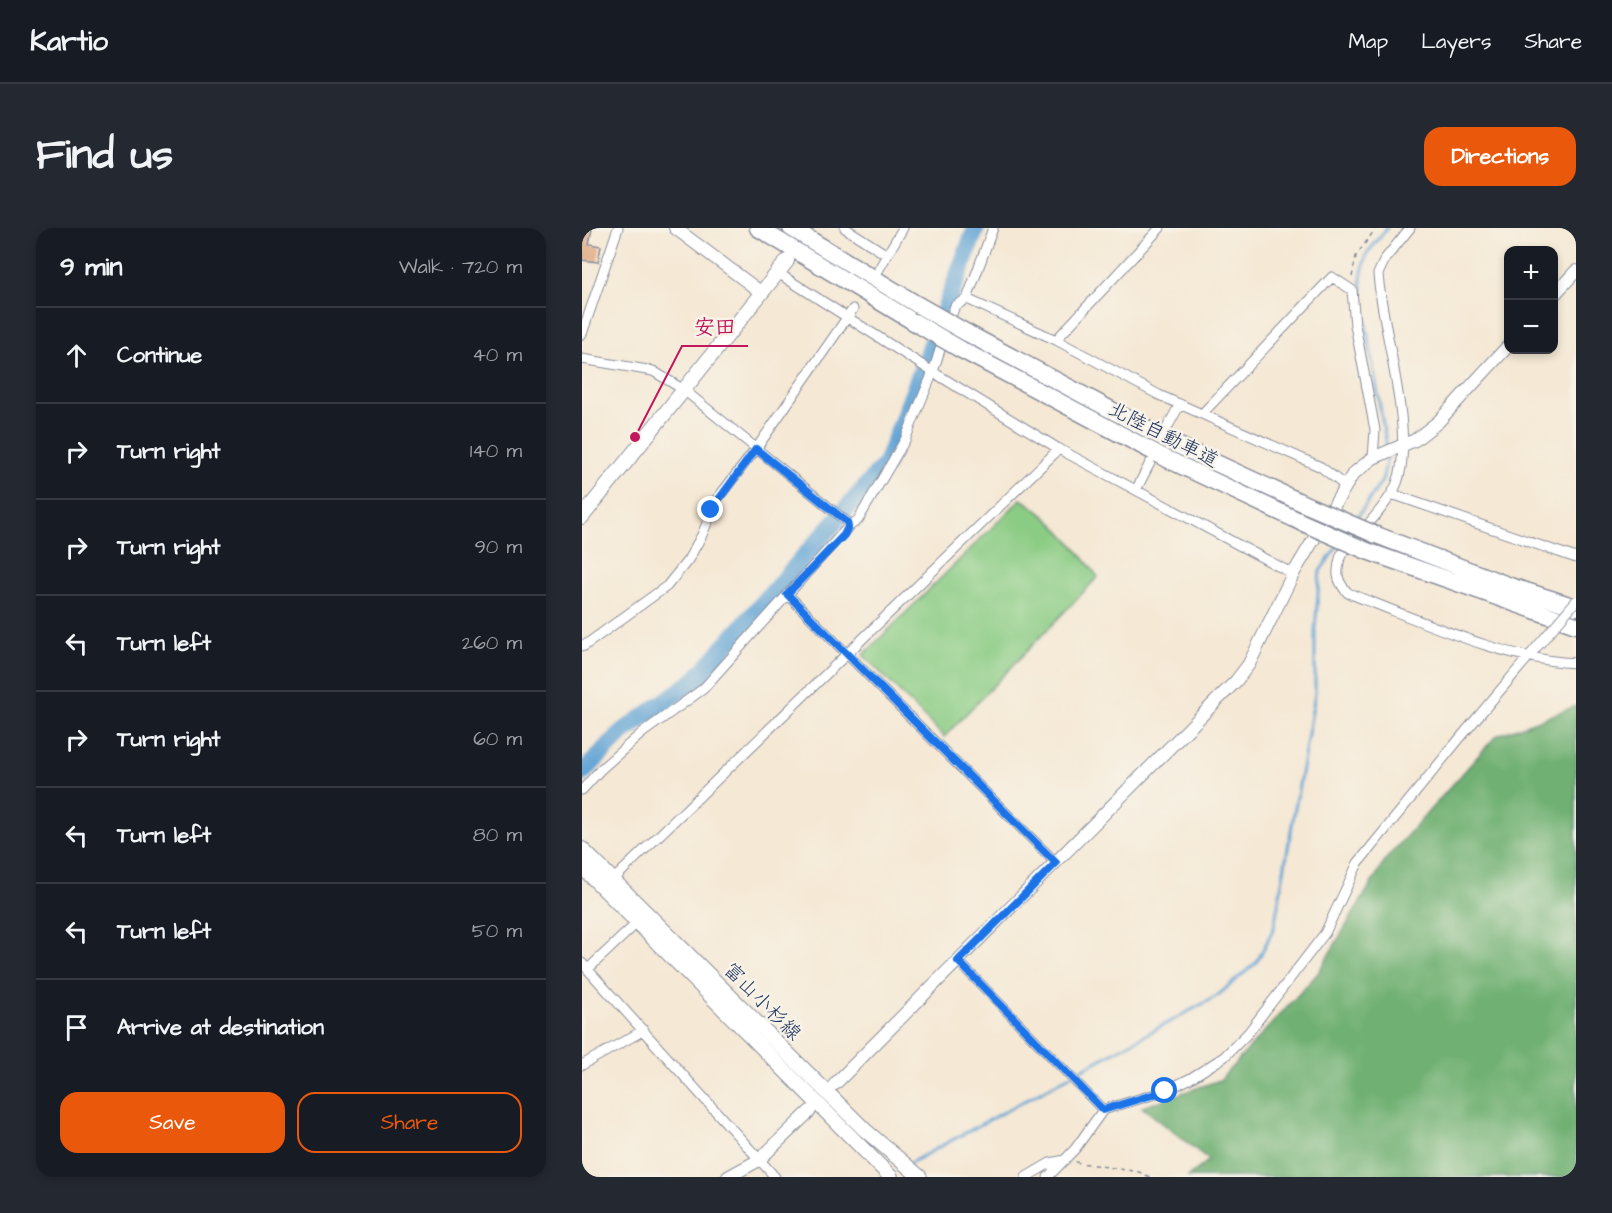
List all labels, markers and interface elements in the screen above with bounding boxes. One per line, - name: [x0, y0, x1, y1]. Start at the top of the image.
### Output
- text: Kartio: [30, 22, 108, 61]
- text: Map: [1348, 27, 1388, 56]
- text: Layers: [1421, 27, 1491, 56]
- text: Share: [1524, 27, 1582, 56]
- text: Find us: [36, 127, 173, 185]
- button: Directions: [1424, 127, 1576, 186]
- map controls: [1504, 246, 1558, 354]
- button: +: [1504, 246, 1558, 300]
- text: 9 min: [60, 249, 122, 285]
- text: Walk · 720 m: [399, 253, 522, 281]
- button: −: [1504, 300, 1558, 354]
- callout: 安田: [682, 307, 748, 346]
- text: 安田: [694, 313, 736, 342]
- icon: ahead: [60, 339, 93, 372]
- text: Continue: [117, 340, 202, 371]
- text: 40 m: [472, 341, 522, 369]
- street label: 北陸自動車道: [1104, 395, 1223, 475]
- icon: right: [60, 435, 93, 468]
- text: Turn right: [117, 436, 220, 467]
- text: 140 m: [470, 437, 522, 465]
- route end: [697, 496, 723, 522]
- icon: right: [60, 531, 93, 564]
- text: Turn right: [117, 532, 220, 563]
- text: 90 m: [474, 533, 522, 561]
- icon: left: [60, 627, 93, 660]
- text: Turn left: [117, 628, 211, 659]
- text: 260 m: [462, 629, 522, 657]
- icon: right: [60, 723, 93, 756]
- text: Turn right: [117, 724, 220, 755]
- text: 60 m: [473, 725, 522, 753]
- icon: left: [60, 819, 93, 852]
- text: Turn left: [117, 820, 211, 851]
- text: 80 m: [473, 821, 522, 849]
- icon: left: [60, 915, 93, 948]
- text: Turn left: [117, 916, 211, 947]
- text: 50 m: [472, 917, 522, 945]
- street label: 富山小杉線: [717, 956, 808, 1047]
- icon: arrive: [60, 1011, 93, 1044]
- text: Arrive at destination: [117, 1012, 324, 1043]
- route start: [1151, 1077, 1177, 1103]
- button: Save: [60, 1092, 285, 1153]
- button: Share: [297, 1092, 522, 1153]

